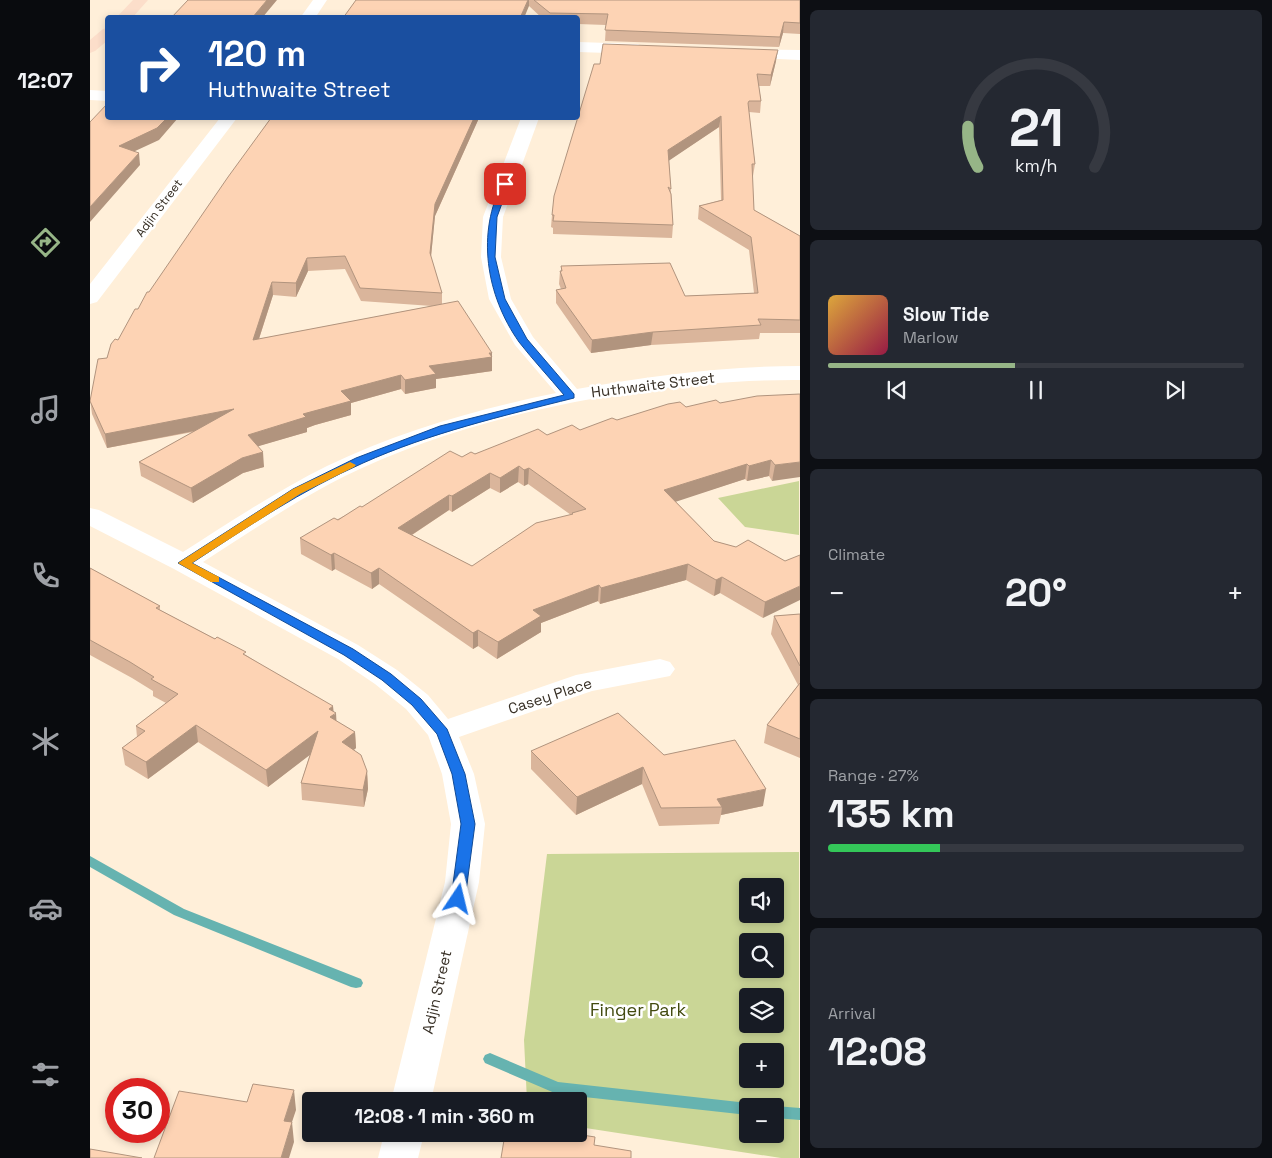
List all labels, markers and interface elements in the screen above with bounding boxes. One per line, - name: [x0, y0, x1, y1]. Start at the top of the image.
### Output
- text: 120 m: [208, 32, 306, 76]
- icon: right: [125, 35, 190, 100]
- text: 12:07: [17, 66, 73, 94]
- text: Huthwaite Street: [208, 75, 391, 103]
- text: 21: [1009, 95, 1063, 161]
- text: km/h: [1015, 154, 1057, 177]
- pin: [484, 163, 526, 205]
- icon: arrive: [491, 170, 519, 198]
- street label: Adjin Street: [132, 176, 186, 240]
- icon: directions: [28, 225, 63, 260]
- text: Slow Tide: [903, 302, 989, 327]
- text: Marlow: [903, 327, 959, 348]
- street label: Huthwaite Street: [590, 367, 716, 402]
- icon: previous: [883, 376, 911, 404]
- icon: pause: [1022, 376, 1050, 404]
- icon: next: [1161, 376, 1189, 404]
- icon: music: [28, 392, 63, 427]
- text: Climate: [828, 544, 885, 565]
- icon: phone: [28, 558, 63, 593]
- text: 20°: [1005, 569, 1067, 617]
- text: −: [828, 575, 845, 611]
- text: +: [1227, 575, 1244, 611]
- street label: Casey Place: [506, 673, 594, 718]
- icon: climate: [28, 724, 63, 759]
- text: Range · 27%: [828, 765, 919, 786]
- text: 135 km: [828, 790, 955, 838]
- position arrow: [431, 872, 483, 924]
- map controls: [739, 878, 784, 1143]
- button: sound: [739, 878, 784, 923]
- icon: car: [28, 891, 63, 926]
- button: search: [739, 933, 784, 978]
- street label: Adjin Street: [418, 948, 455, 1036]
- button: layers: [739, 988, 784, 1033]
- park label: Finger Park: [590, 998, 686, 1021]
- text: Arrival: [828, 1003, 876, 1024]
- text: 12:08: [828, 1028, 927, 1076]
- button: +: [739, 1043, 784, 1088]
- icon: filters: [28, 1057, 63, 1092]
- speed limit sign: 30: [105, 1078, 170, 1143]
- button: −: [739, 1098, 784, 1143]
- text: 12:08 · 1 min · 360 m: [355, 1104, 534, 1129]

